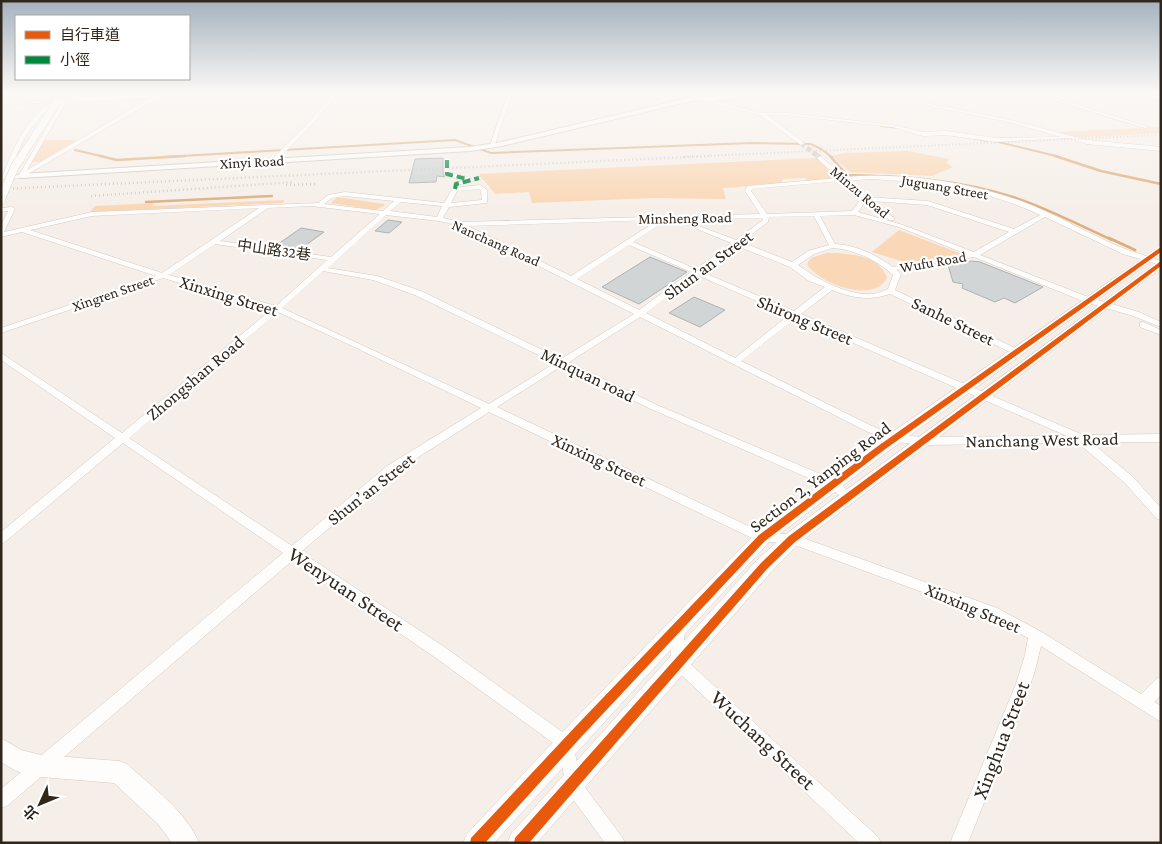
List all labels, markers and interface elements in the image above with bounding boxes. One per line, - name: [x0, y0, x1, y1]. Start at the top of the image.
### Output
- legend: [15, 15, 190, 80]
- text: 自行車道: [60, 27, 120, 43]
- text: 小徑: [60, 52, 90, 68]
- street label: Xinyi Road: [219, 152, 285, 173]
- street label: Minzu Road: [827, 163, 893, 221]
- street label: Juguang Street: [898, 171, 991, 204]
- street label: Minsheng Road: [638, 209, 732, 228]
- street label: Nanchang Road: [449, 216, 542, 270]
- street label: Shun’an Street: [660, 225, 757, 304]
- street label: 中山路32巷: [236, 237, 312, 263]
- street label: Wufu Road: [899, 248, 968, 276]
- street label: Xingren Street: [70, 271, 157, 315]
- street label: Xinxing Street: [177, 272, 282, 321]
- street label: Shirong Street: [754, 291, 857, 349]
- street label: Sanhe Street: [908, 292, 999, 350]
- street label: Zhongshan Road: [142, 331, 248, 425]
- street label: Minquan road: [538, 344, 639, 407]
- street label: Section 2, Yanping Road: [746, 417, 895, 537]
- street label: Xinxing Street: [549, 429, 650, 491]
- street label: Nanchang West Road: [965, 429, 1119, 451]
- street label: Shun’an Street: [323, 448, 419, 529]
- street label: Wenyuan Street: [284, 542, 409, 637]
- street label: Xinxing Street: [922, 579, 1025, 637]
- street label: Xinghua Street: [968, 677, 1035, 802]
- street label: Wuchang Street: [706, 685, 821, 795]
- north arrow: [15, 779, 65, 829]
- text: 北: [20, 802, 41, 824]

